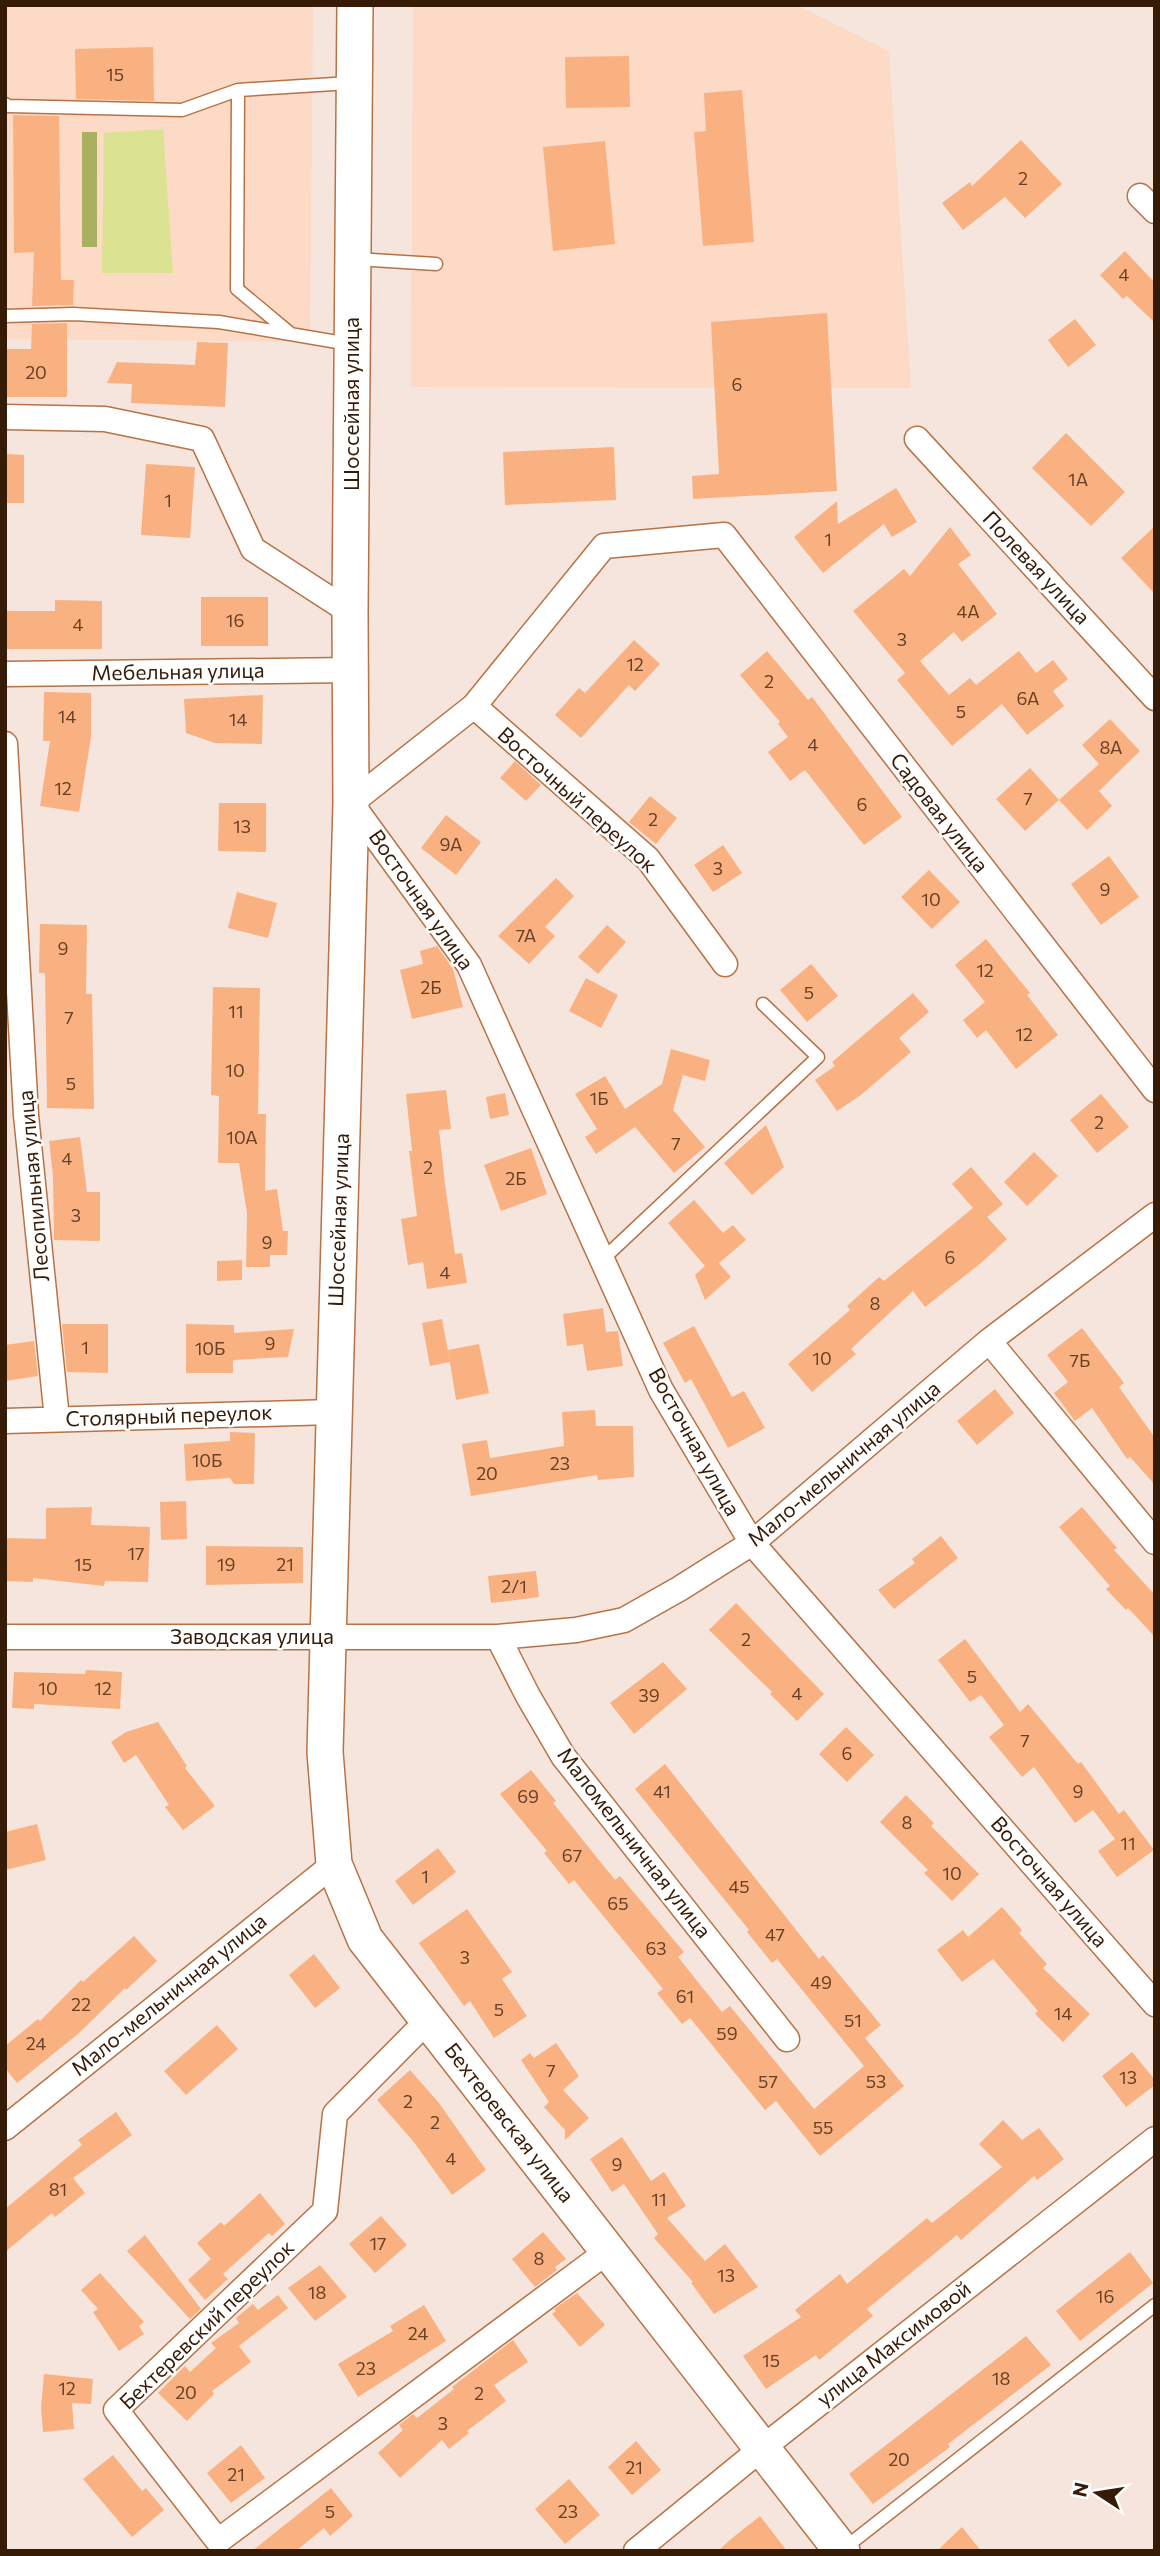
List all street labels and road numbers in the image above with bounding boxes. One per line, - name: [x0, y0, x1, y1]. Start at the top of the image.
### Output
- street label: Шоссейная улица: [338, 317, 363, 491]
- street label: Полевая улица: [978, 505, 1096, 629]
- street label: Мебельная улица: [91, 656, 265, 685]
- street label: Восточный переулок: [493, 721, 663, 877]
- street label: Садовая улица: [886, 747, 995, 877]
- street label: Восточная улица: [365, 824, 480, 974]
- street label: Лесопильная улица: [12, 1089, 53, 1283]
- street label: Шоссейная улица: [322, 1133, 353, 1307]
- street label: Восточная улица: [644, 1363, 746, 1520]
- street label: Мало-мельничная улица: [742, 1375, 944, 1551]
- street label: Столярный переулок: [65, 1398, 273, 1431]
- street label: Заводская улица: [170, 1623, 334, 1648]
- street label: Маломельничная улица: [553, 1742, 717, 1942]
- street label: Восточная улица: [986, 1810, 1114, 1952]
- street label: Мало-мельничная улица: [65, 1907, 271, 2080]
- street label: Бехтеревская улица: [440, 2037, 580, 2207]
- street label: Бехтеревский переулок: [114, 2234, 298, 2414]
- street label: улица Максимовой: [811, 2275, 975, 2411]

